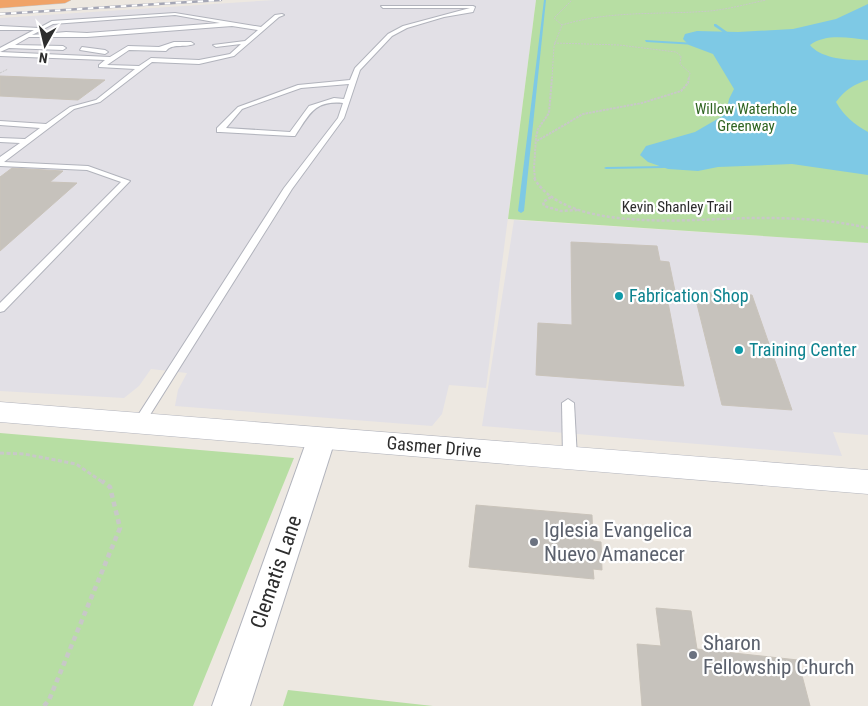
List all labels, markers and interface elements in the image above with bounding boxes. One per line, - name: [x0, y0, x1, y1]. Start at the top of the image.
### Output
- north arrow: [20, 20, 70, 70]
- text: N: [38, 49, 49, 66]
- park label: Willow Waterhole Greenway: [695, 100, 797, 135]
- street label: Kevin Shanley Trail: [622, 198, 732, 216]
- place label: Fabrication Shop: [629, 285, 749, 306]
- marker: Fabrication Shop: [613, 290, 625, 302]
- place label: Training Center: [749, 339, 857, 360]
- marker: Training Center: [733, 344, 745, 356]
- street label: Gasmer Drive: [386, 432, 482, 461]
- street label: Clematis Lane: [245, 512, 307, 632]
- place label: Iglesia Evangelica Nuevo Amanecer: [544, 518, 692, 566]
- marker: Iglesia Evangelica Nuevo Amanecer: [528, 536, 540, 548]
- place label: Sharon Fellowship Church: [703, 631, 855, 679]
- marker: Sharon Fellowship Church: [687, 649, 699, 661]

